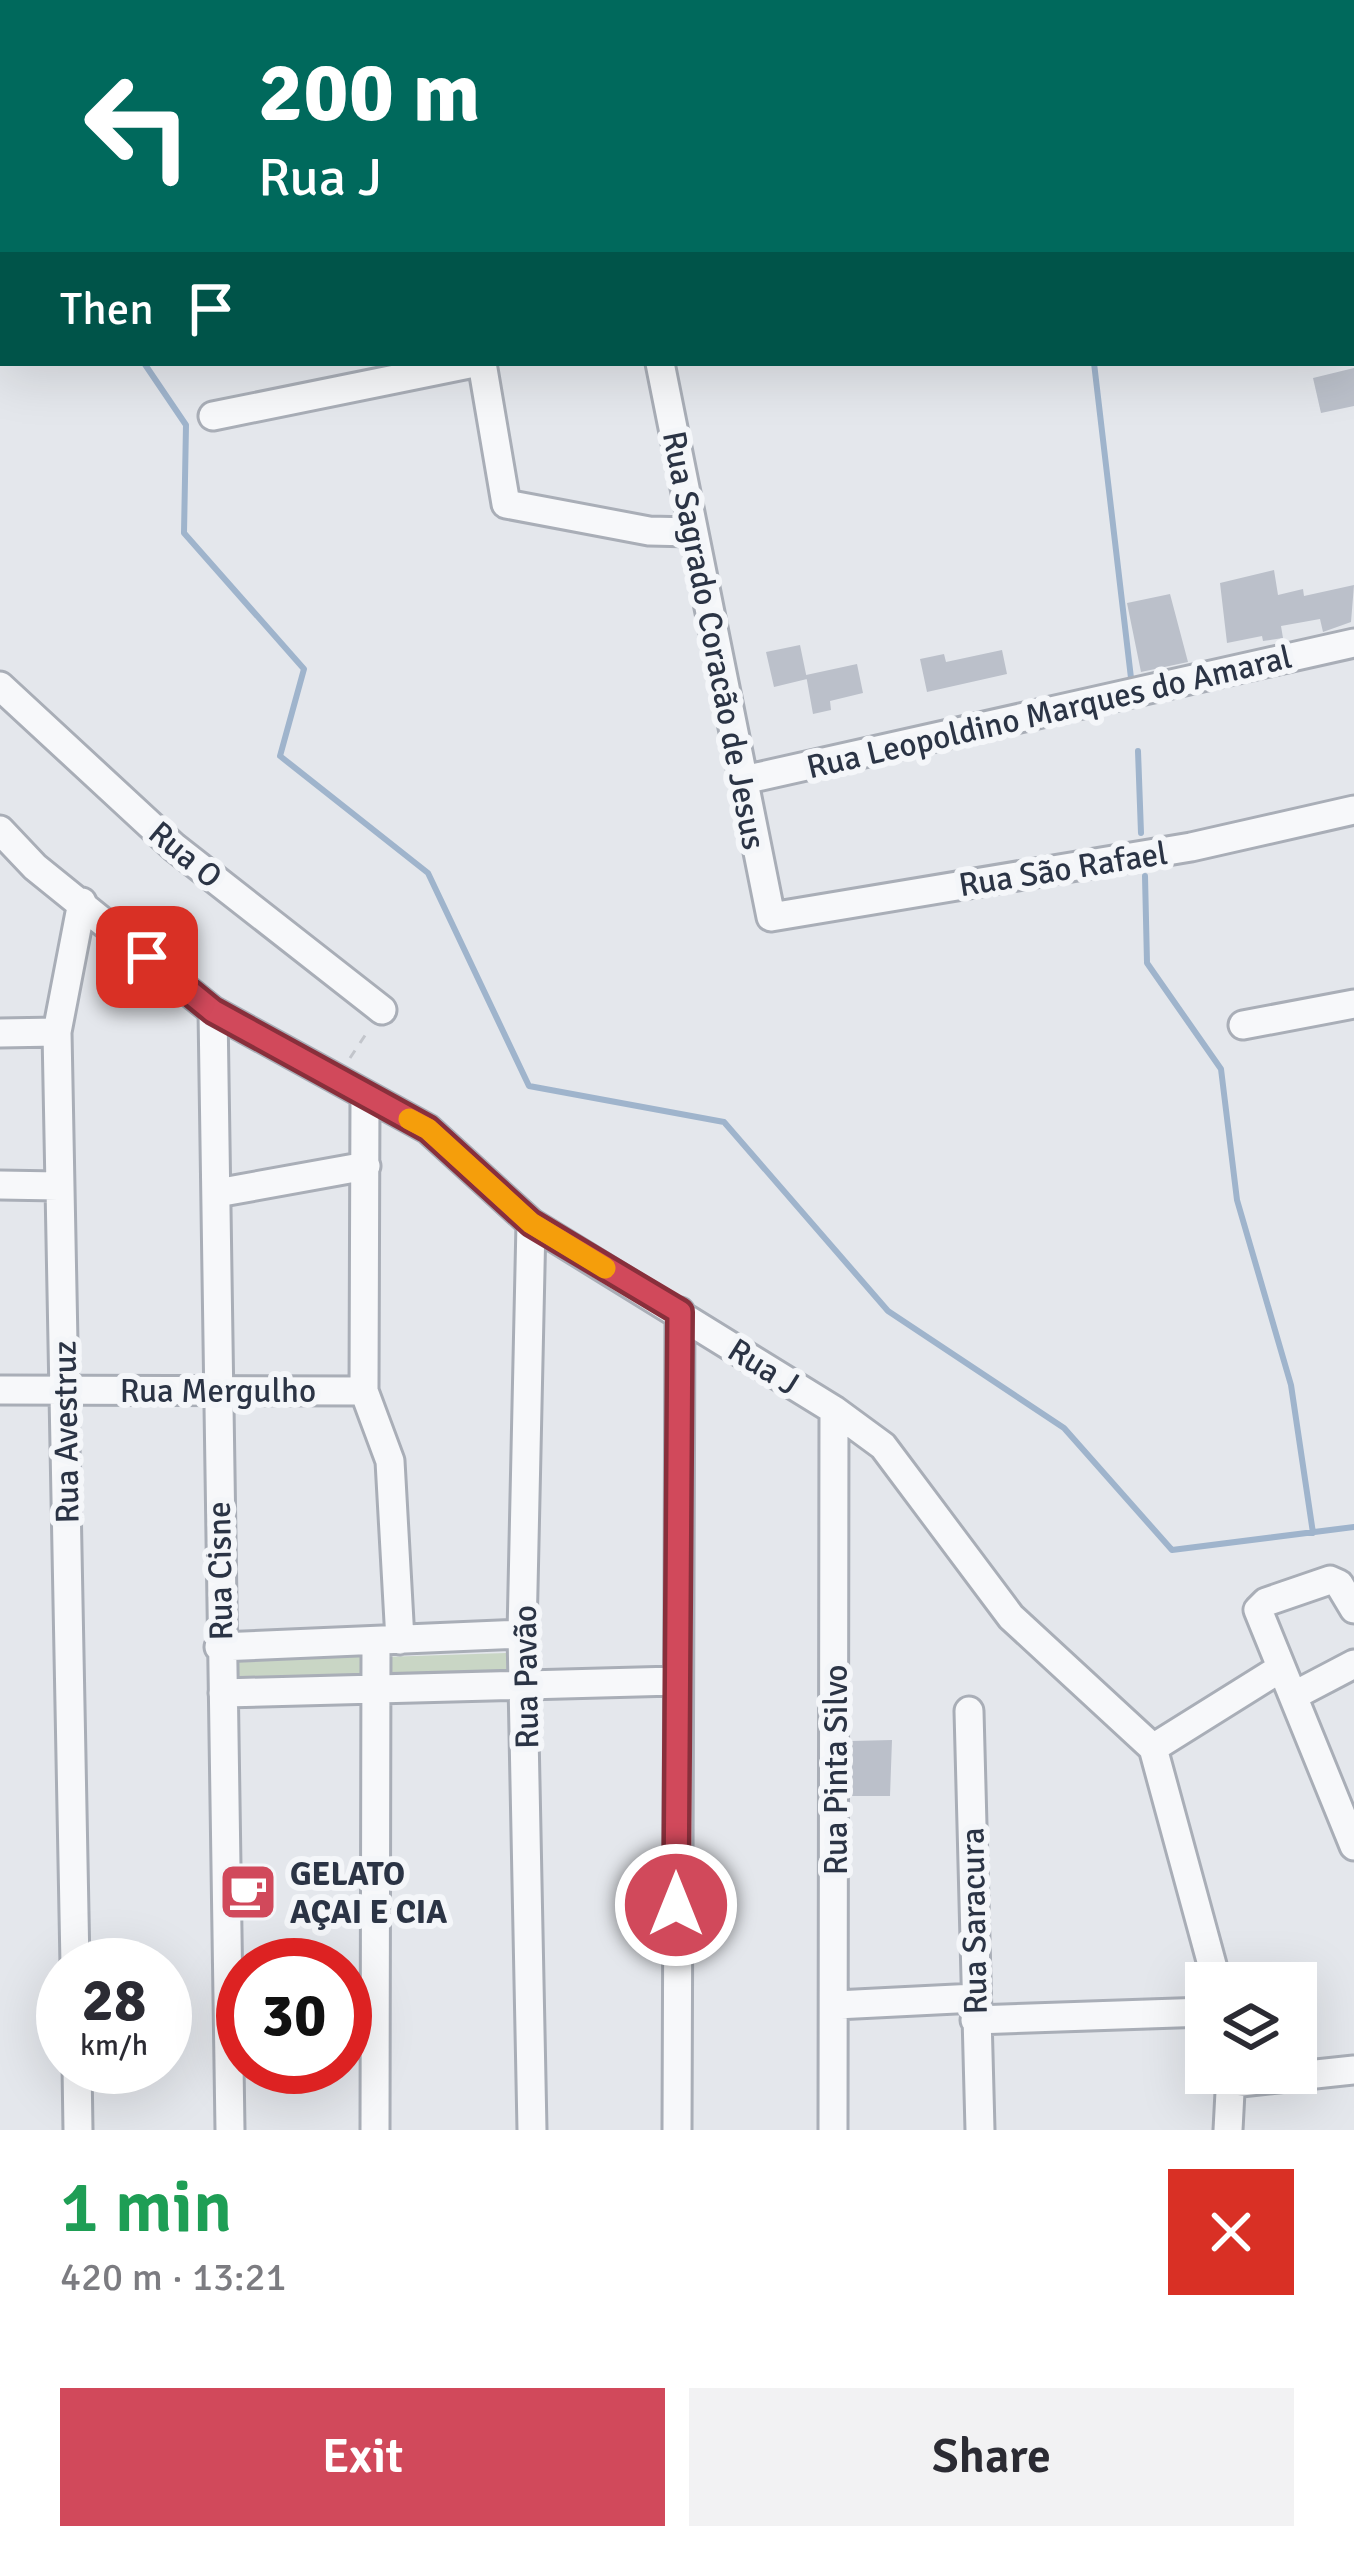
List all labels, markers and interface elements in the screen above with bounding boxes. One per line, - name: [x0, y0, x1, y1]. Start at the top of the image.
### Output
- text: 200 m: [258, 41, 480, 145]
- icon: left: [60, 48, 216, 204]
- text: Rua J: [258, 144, 382, 211]
- icon: arrive: [178, 276, 244, 342]
- text: Then: [60, 282, 154, 337]
- street label: Rua Sagrado Coracão de Jesus: [653, 428, 774, 853]
- street label: Rua Leopoldino Marques do Amaral: [803, 637, 1296, 788]
- street label: Rua O: [140, 813, 230, 897]
- street label: Rua São Rafael: [956, 833, 1170, 906]
- pin: [96, 906, 198, 1008]
- icon: arrive: [114, 924, 180, 990]
- street label: Rua J: [720, 1330, 806, 1405]
- street label: Rua Avestruz: [44, 1340, 89, 1524]
- street label: Rua Mergulho: [120, 1371, 316, 1412]
- street label: Rua Cisne: [199, 1501, 242, 1641]
- street label: Rua Pavão: [505, 1605, 548, 1749]
- street label: Rua Pinta Silvo: [816, 1665, 857, 1875]
- street label: Rua Saracura: [952, 1827, 997, 2015]
- position arrow: [613, 1842, 739, 1968]
- place label: GELATO AÇAI E CIA: [290, 1854, 447, 1933]
- cafe icon: GELATO AÇAI E CIA: [217, 1861, 279, 1923]
- speed limit sign: 30: [216, 1938, 372, 2094]
- map controls: [1185, 1962, 1317, 2094]
- button: layers: [1185, 1962, 1317, 2094]
- text: 28: [82, 1964, 146, 2038]
- text: km/h: [80, 2027, 148, 2064]
- text: 1 min: [60, 2163, 232, 2252]
- button: close: [1168, 2169, 1294, 2295]
- text: 420 m · 13:21: [60, 2253, 287, 2301]
- button: Exit: [60, 2388, 665, 2526]
- button: Share: [689, 2388, 1294, 2526]

